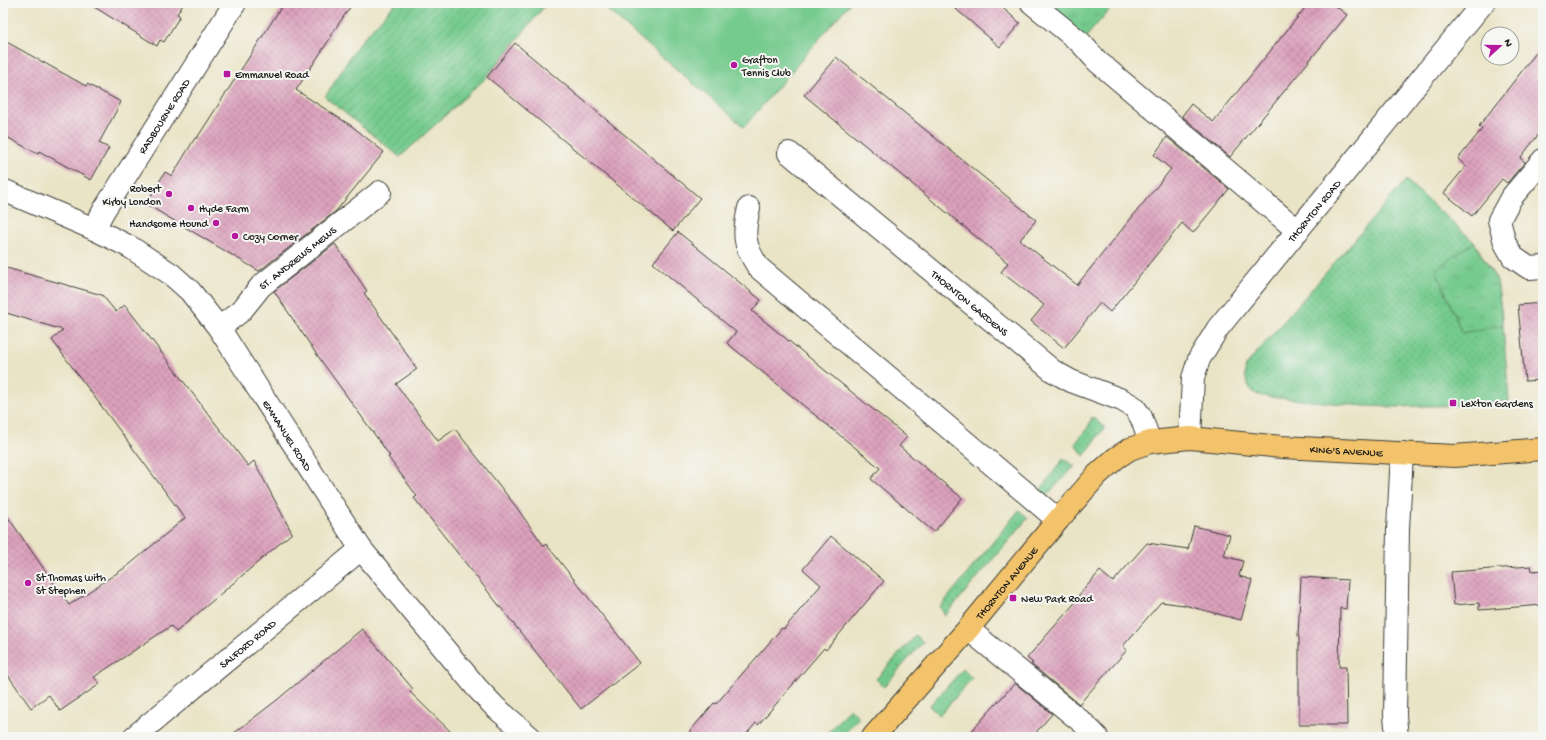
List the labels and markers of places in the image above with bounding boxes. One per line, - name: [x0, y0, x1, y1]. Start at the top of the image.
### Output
- place label: Grafton Tennis Club: [741, 54, 791, 80]
- marker: Grafton Tennis Club: [729, 60, 739, 70]
- marker: Emmanuel Road: [222, 69, 232, 79]
- place label: Emmanuel Road: [235, 70, 310, 82]
- place label: Robert Kirby London: [102, 184, 163, 209]
- marker: Robert Kirby London: [164, 189, 174, 199]
- marker: Hyde Farm: [186, 203, 196, 213]
- place label: Hyde Farm: [199, 204, 249, 216]
- marker: Handsome Hound: [211, 218, 221, 228]
- place label: Handsome Hound: [129, 219, 210, 231]
- marker: Cozy Corner: [230, 231, 240, 241]
- place label: Cozy Corner: [243, 232, 299, 244]
- marker: Lexton Gardens: [1448, 398, 1458, 408]
- place label: Lexton Gardens: [1461, 399, 1534, 411]
- place label: St Thomas with St Stephen: [36, 573, 106, 598]
- marker: St Thomas with St Stephen: [23, 578, 33, 588]
- marker: New Park Road: [1008, 593, 1018, 603]
- place label: New Park Road: [1021, 594, 1094, 606]

